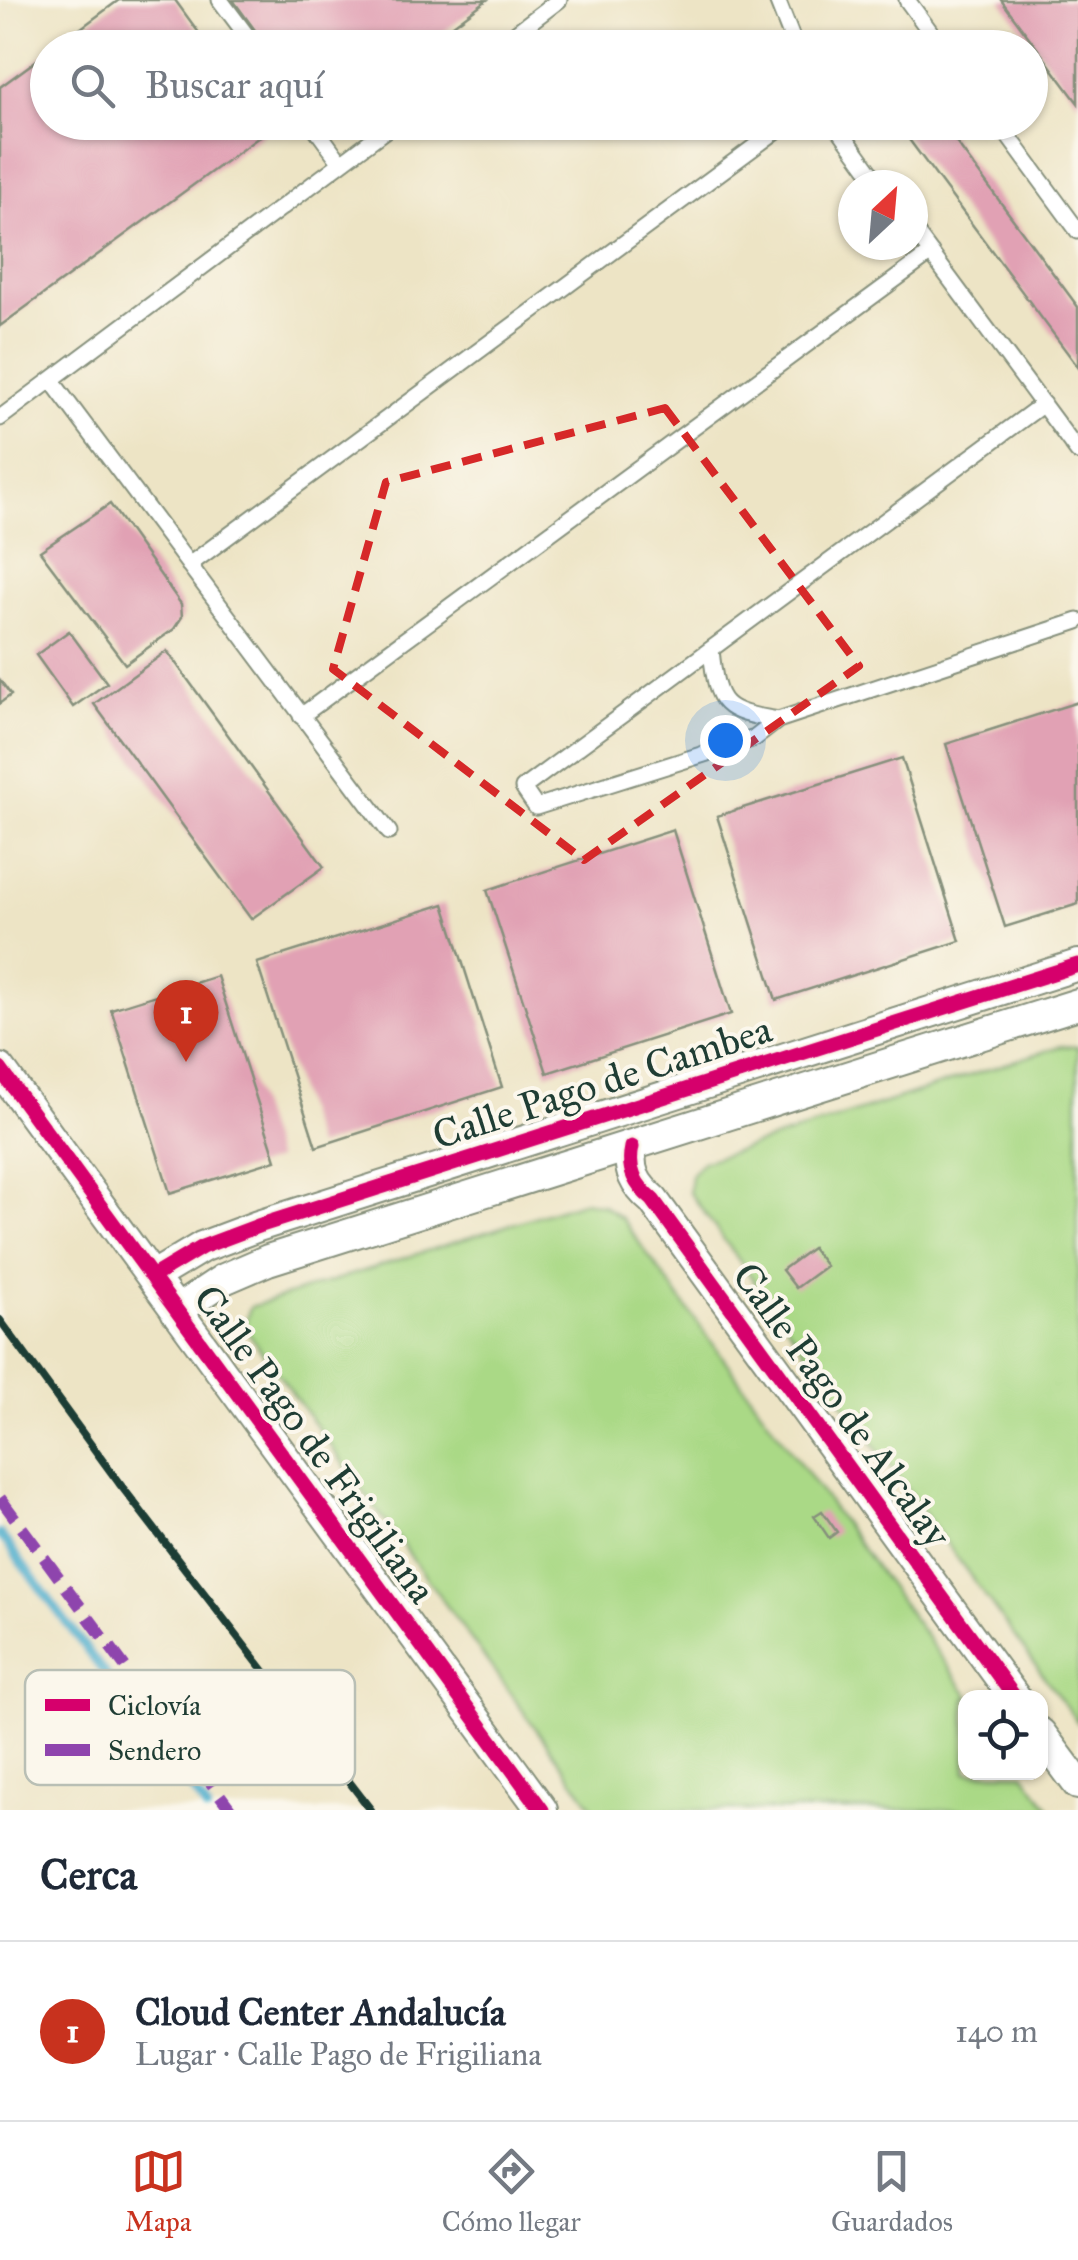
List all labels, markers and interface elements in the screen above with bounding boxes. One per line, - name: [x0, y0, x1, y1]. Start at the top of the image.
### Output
- search box: [30, 30, 1048, 140]
- icon: search: [65, 58, 120, 113]
- text: Buscar aquí: [145, 62, 324, 108]
- north arrow: [838, 170, 928, 260]
- your location: [700, 715, 751, 766]
- pin: 1: [154, 980, 218, 1062]
- street label: Calle Pago de Cambea: [426, 1004, 778, 1160]
- street label: Calle Pago de Alcalay: [722, 1253, 963, 1558]
- street label: Calle Pago de Frigiliana: [183, 1275, 447, 1613]
- legend: [25, 1670, 355, 1785]
- text: Ciclovía: [108, 1688, 201, 1723]
- map controls: [958, 1690, 1048, 1780]
- button: locate: [958, 1690, 1048, 1780]
- text: Sendero: [108, 1733, 201, 1768]
- text: Cerca: [40, 1849, 137, 1901]
- text: Cloud Center Andalucía: [135, 1989, 506, 2035]
- text: 1: [66, 2012, 79, 2051]
- text: 140 m: [955, 2012, 1038, 2051]
- text: Lugar · Calle Pago de Frigiliana: [135, 2035, 542, 2074]
- tab: Mapa: [125, 2144, 192, 2239]
- tab: Cómo llegar: [442, 2144, 581, 2239]
- tab: Guardados: [831, 2144, 953, 2239]

